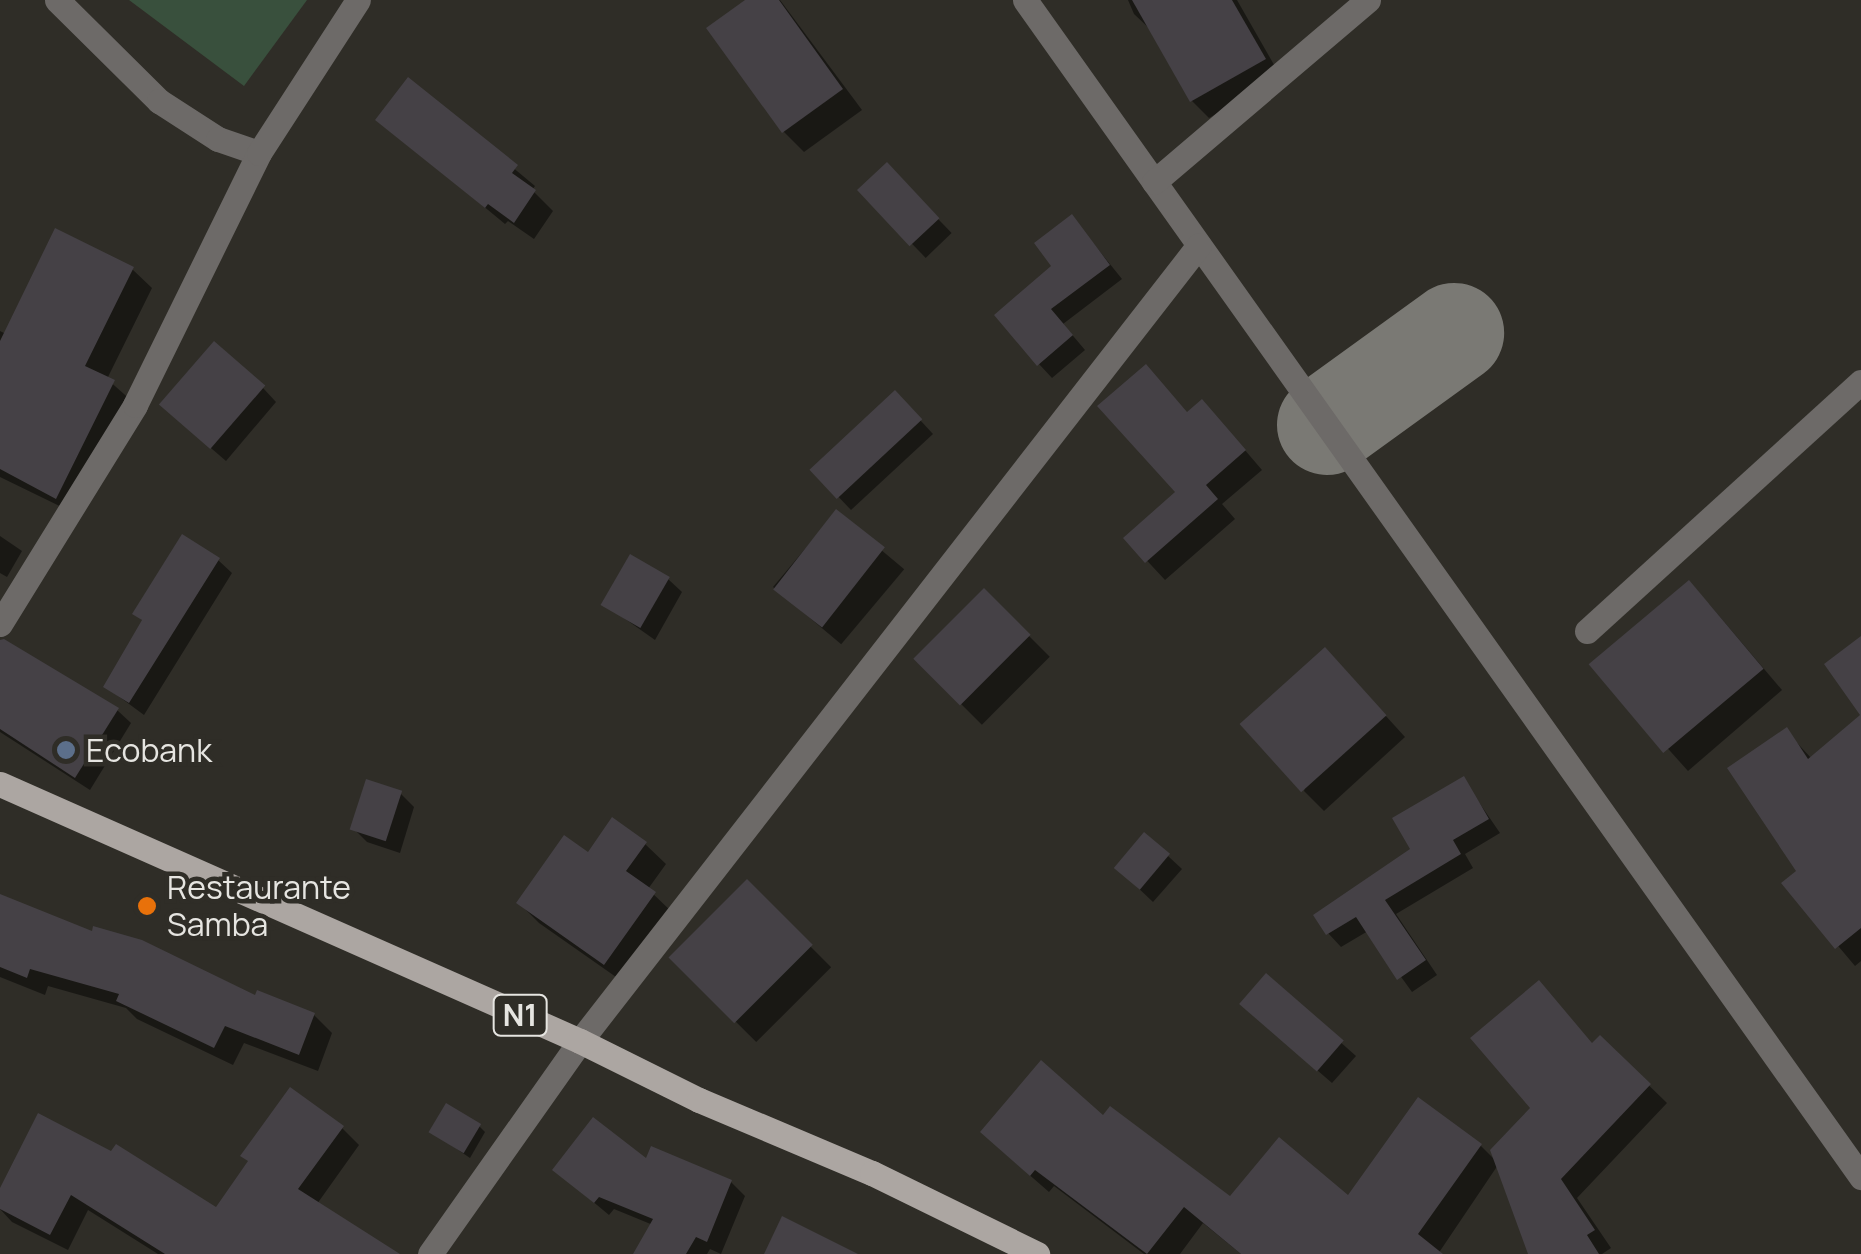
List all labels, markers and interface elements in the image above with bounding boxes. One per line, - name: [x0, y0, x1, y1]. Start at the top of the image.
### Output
- place label: Ecobank: [86, 731, 212, 769]
- marker: Ecobank: [55, 739, 77, 761]
- place label: Restaurante Samba: [167, 869, 351, 944]
- marker: Restaurante Samba: [136, 895, 158, 917]
- road number: N1: [492, 990, 548, 1040]

